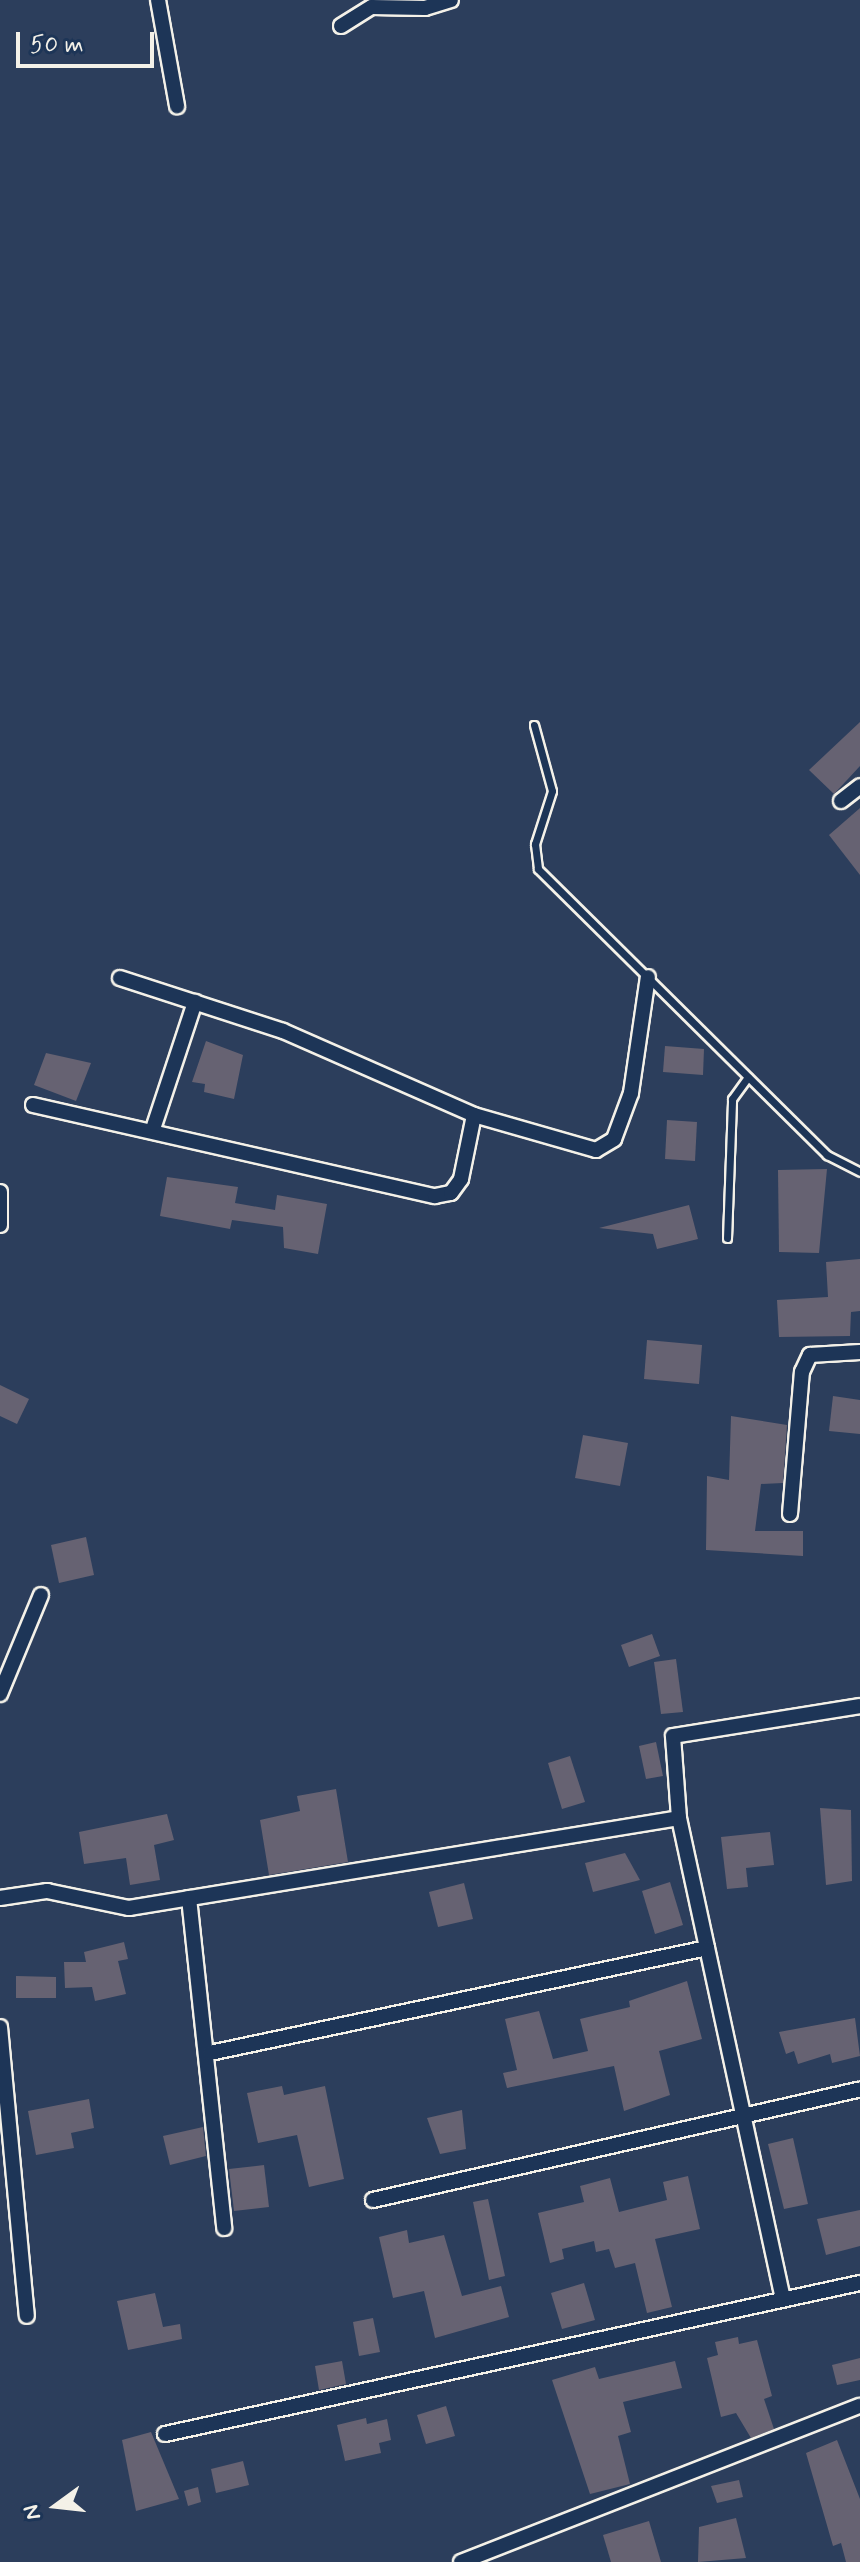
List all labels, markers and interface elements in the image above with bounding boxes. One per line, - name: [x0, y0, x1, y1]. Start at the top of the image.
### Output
- scale bar: [20, 16, 158, 66]
- text: 50 m: [30, 30, 84, 61]
- north arrow: [16, 2466, 96, 2546]
- text: N: [17, 2502, 48, 2523]

